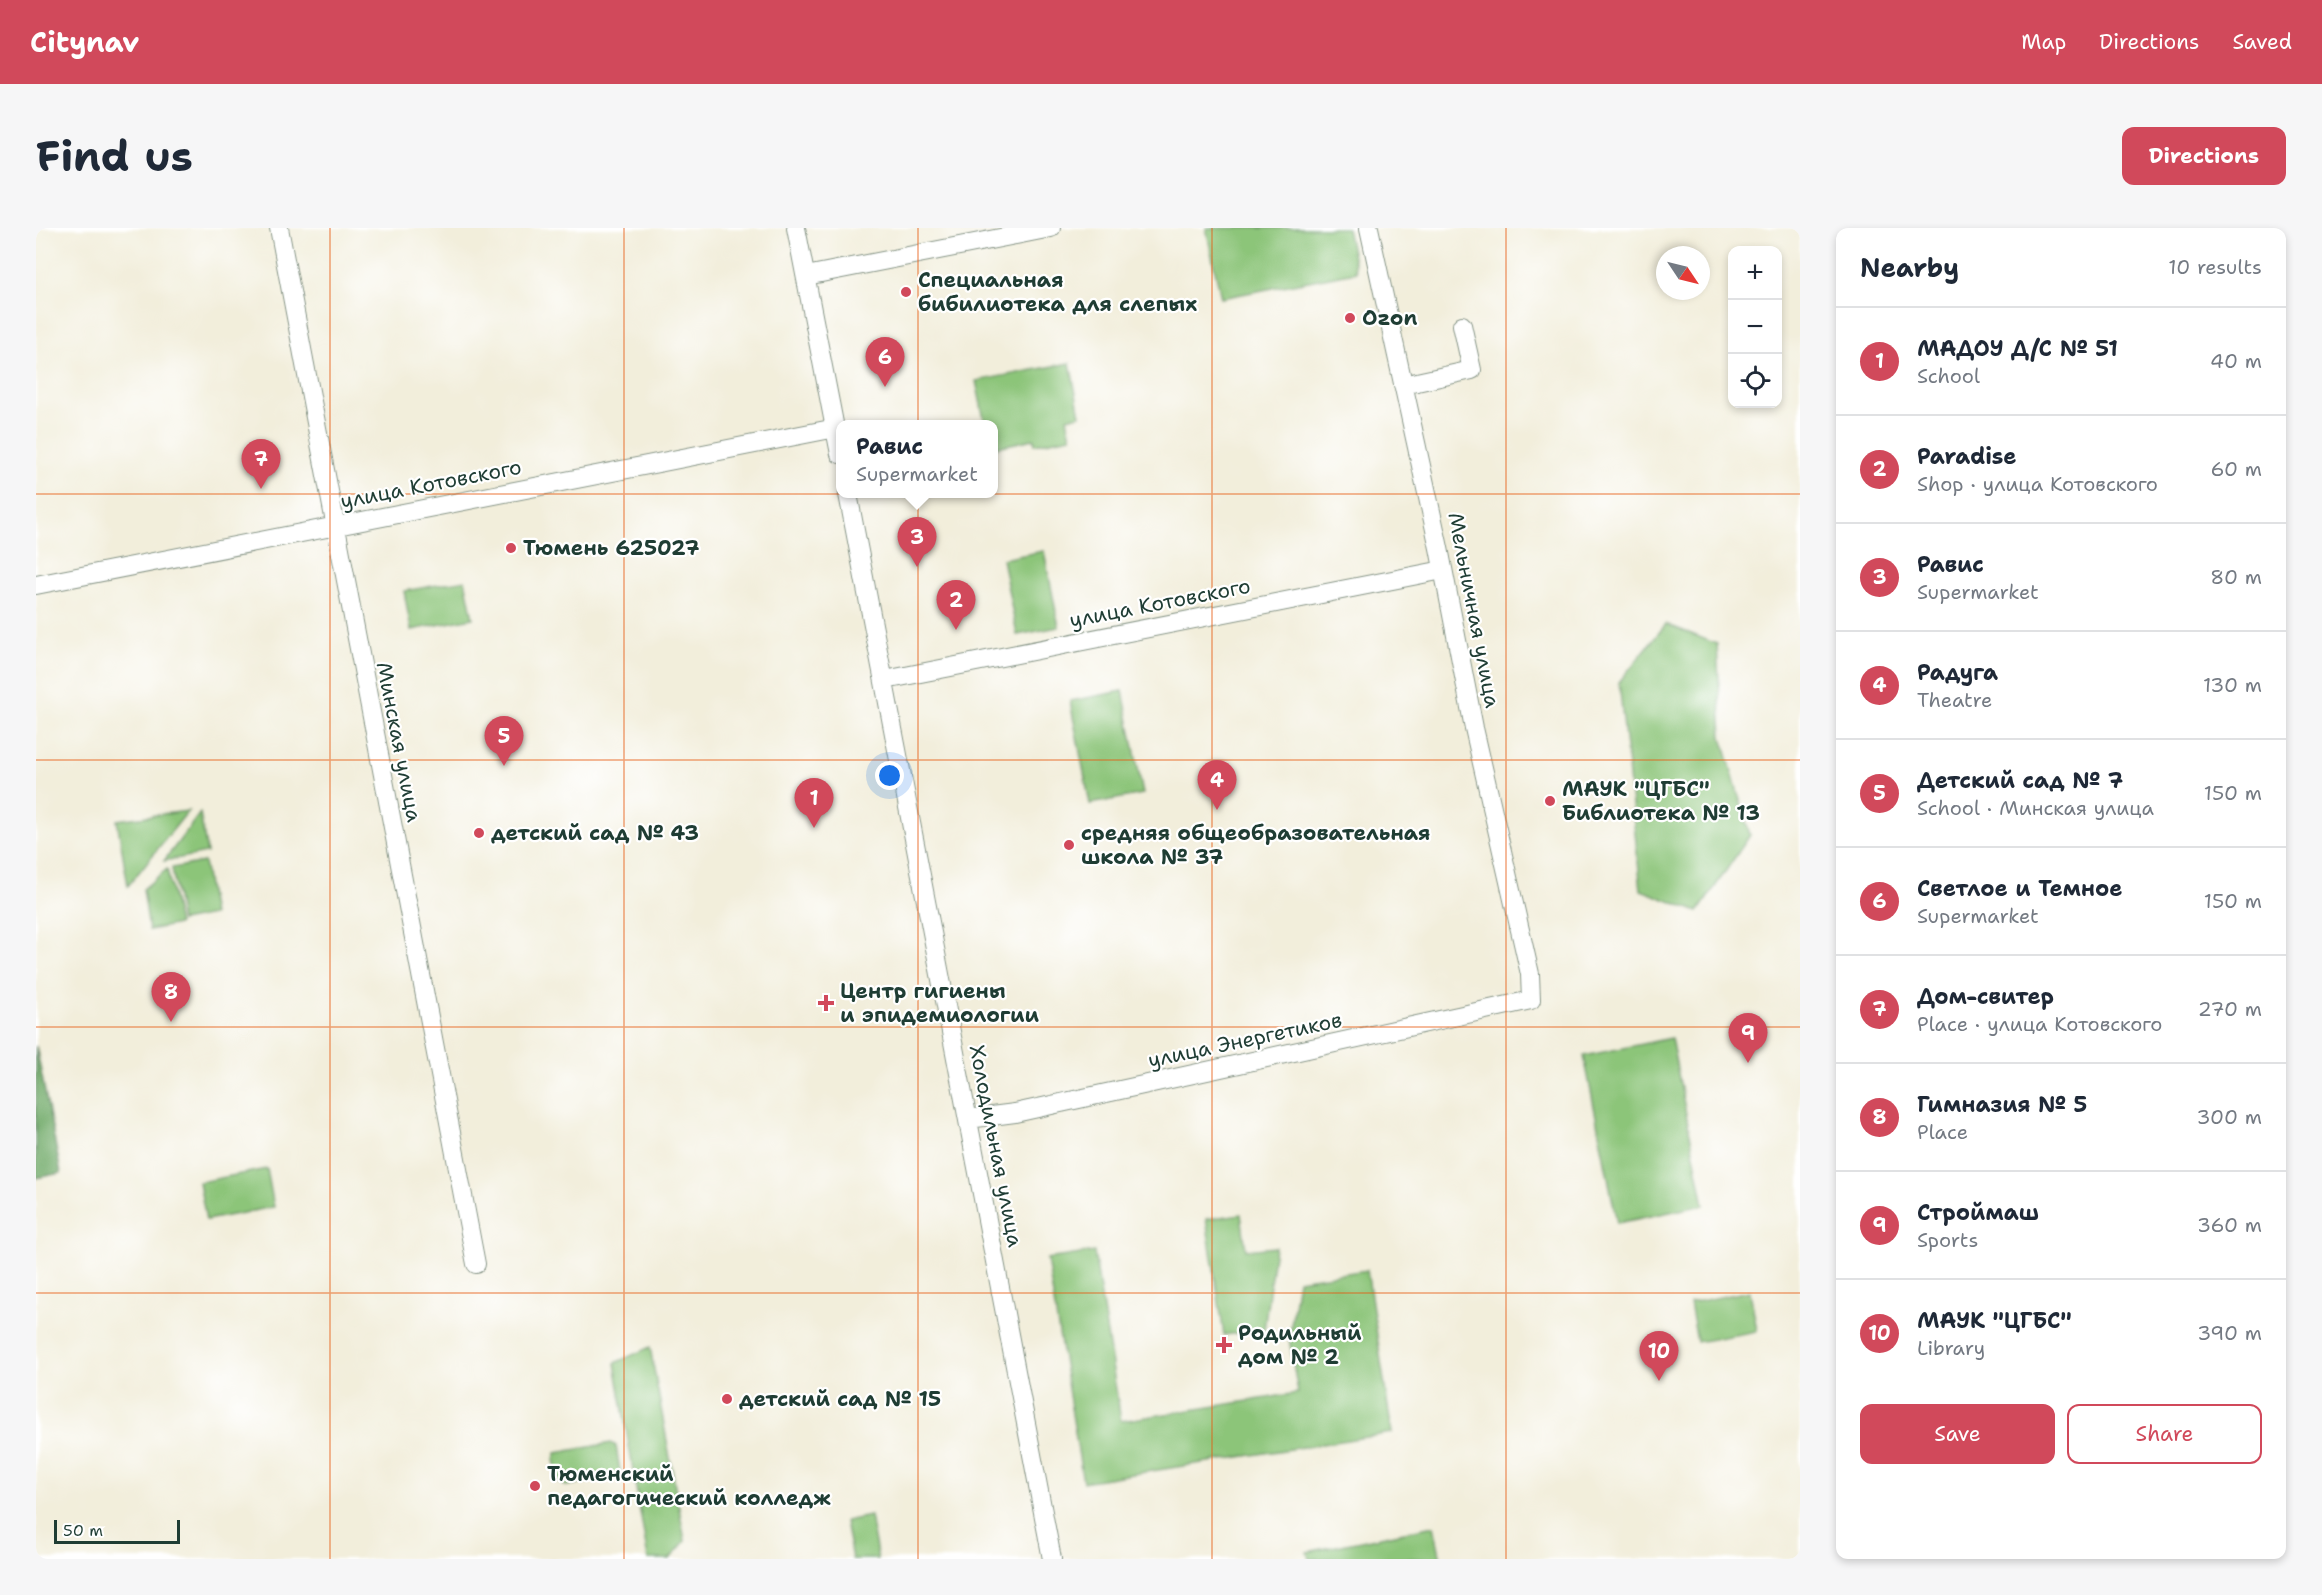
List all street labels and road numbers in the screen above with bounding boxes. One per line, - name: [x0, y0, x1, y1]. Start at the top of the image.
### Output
- street label: улица Котовского: [338, 453, 524, 515]
- street label: Мельничная улица: [1441, 510, 1507, 710]
- street label: улица Котовского: [1067, 572, 1253, 634]
- street label: Минская улица: [370, 660, 428, 824]
- street label: улица Энергетиков: [1145, 1006, 1345, 1074]
- street label: Холодильная улица: [963, 1043, 1029, 1249]

